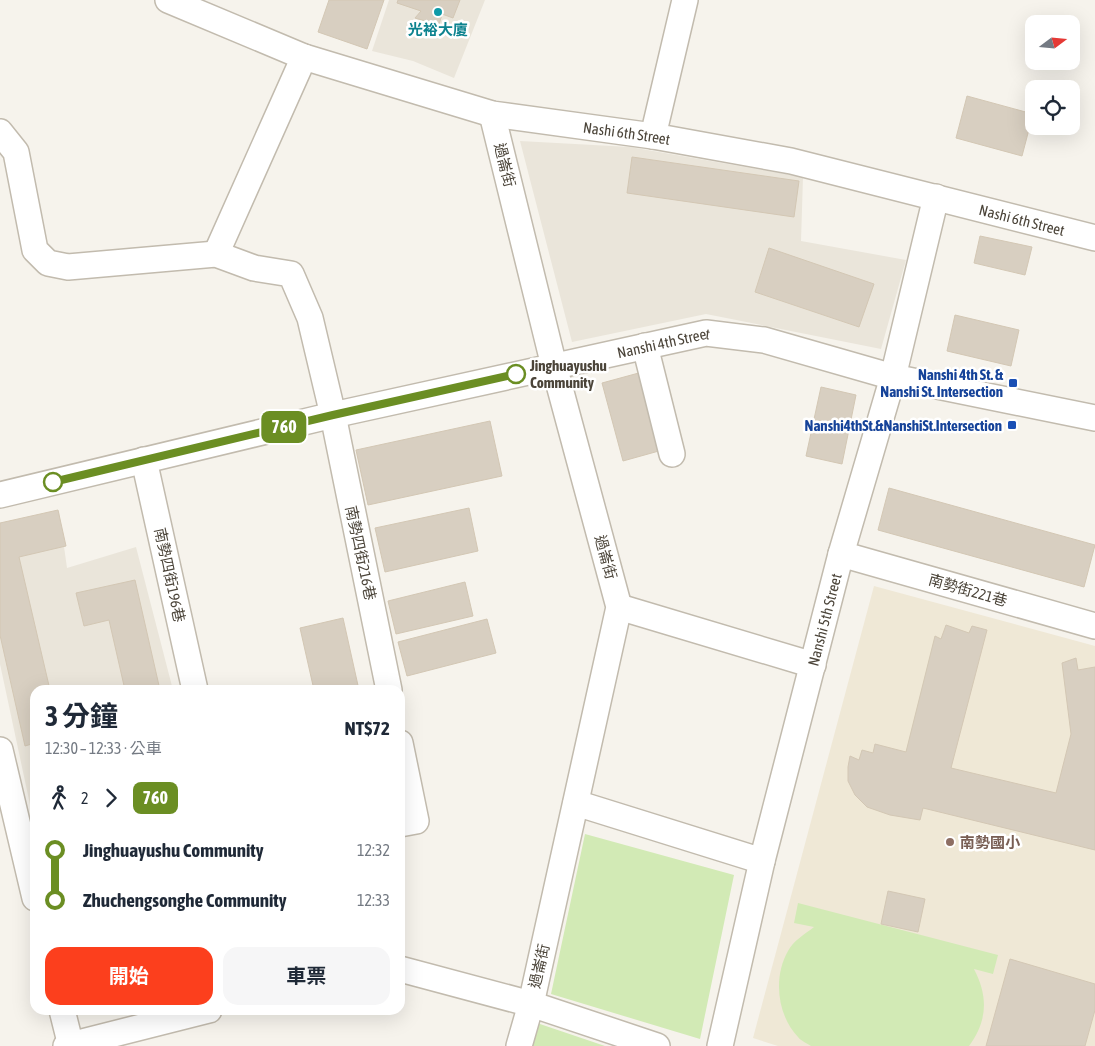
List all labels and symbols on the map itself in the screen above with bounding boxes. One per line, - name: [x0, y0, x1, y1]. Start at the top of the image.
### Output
- marker: 光裕大廈: [432, 6, 444, 18]
- north arrow: [1025, 15, 1080, 70]
- place label: 光裕大廈: [408, 21, 468, 38]
- street label: Nashi 6th Street: [582, 118, 672, 147]
- street label: 過崙街: [491, 141, 519, 189]
- street label: Nashi 6th Street: [977, 201, 1067, 239]
- street label: Nanshi 4th Street: [615, 325, 711, 361]
- place label: Jinghuayushu Community: [529, 357, 607, 391]
- marker: Jinghuayushu Community: [506, 364, 526, 384]
- place label: Nanshi 4th St. & Nanshi St. Intersection: [880, 366, 1003, 400]
- marker: Nanshi 4th St. & Nanshi St. Intersection: [1007, 377, 1019, 389]
- line badge: 760: [255, 411, 313, 443]
- place label: Nanshi4thSt.&NanshiSt.Intersection: [805, 417, 1002, 434]
- marker: Nanshi4thSt.&NanshiSt.Intersection: [1006, 419, 1018, 431]
- unlabelled marker: [43, 472, 63, 492]
- street label: 南勢四街216巷: [343, 504, 379, 602]
- street label: 南勢四街196巷: [152, 526, 188, 624]
- street label: 過崙街: [592, 533, 620, 581]
- street label: Nanshi 5th Street: [804, 571, 844, 668]
- street label: 南勢街221巷: [927, 571, 1009, 609]
- place label: 南勢國小: [960, 834, 1021, 851]
- marker: 南勢國小: [944, 836, 956, 848]
- street label: 過崙街: [526, 942, 552, 990]

